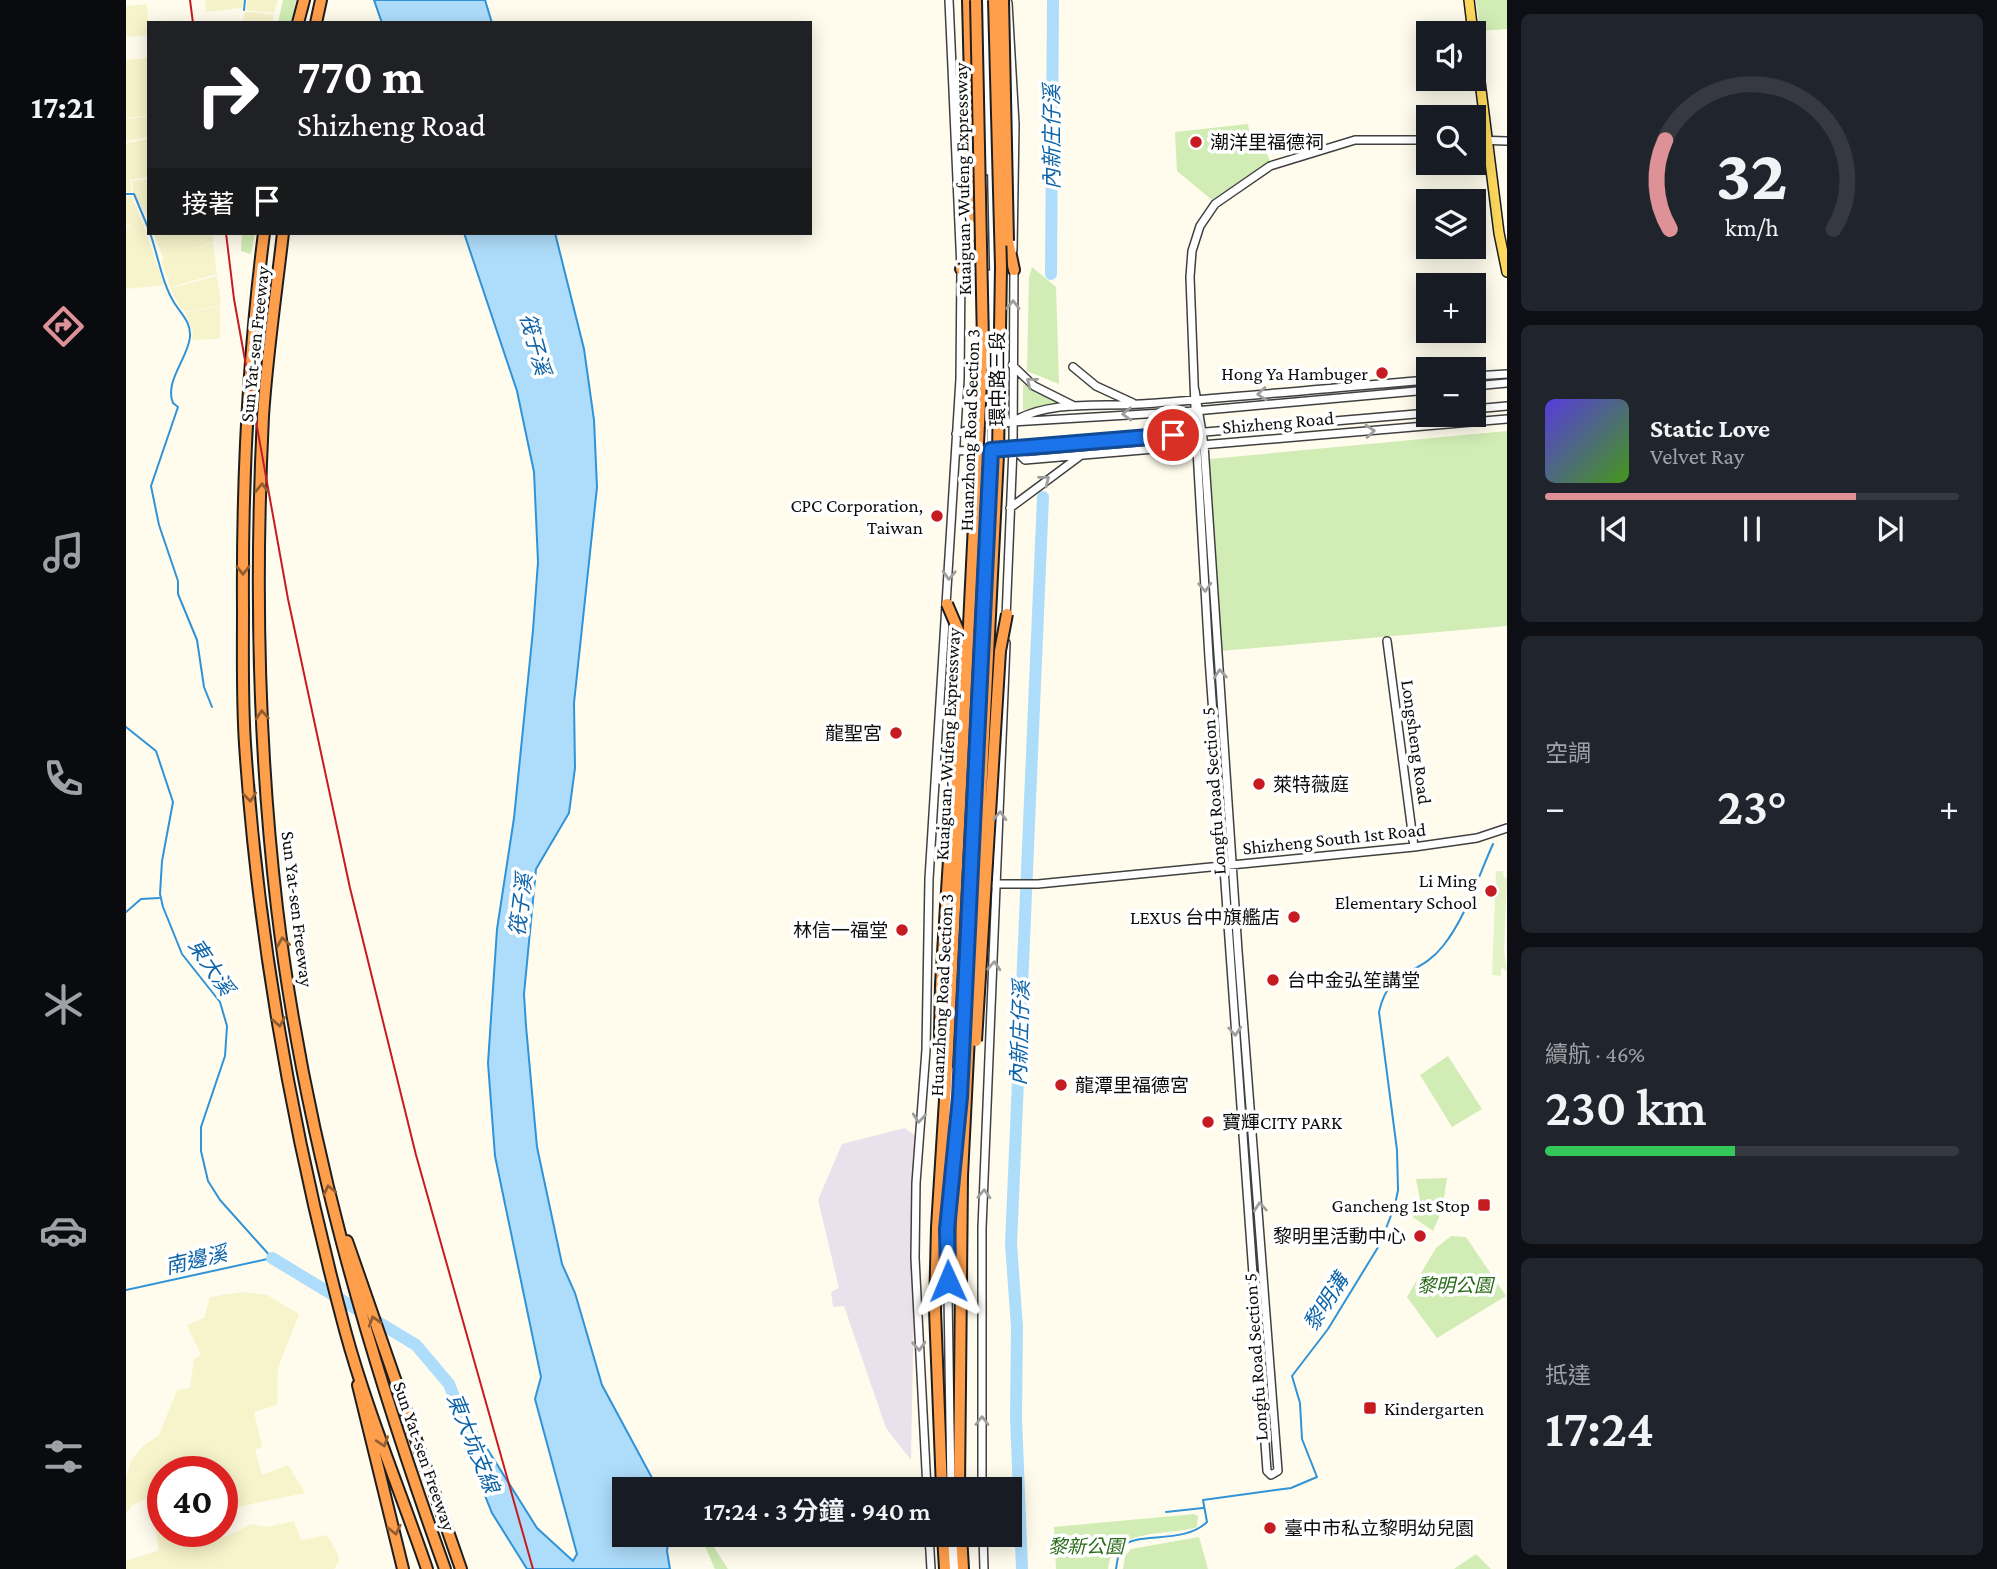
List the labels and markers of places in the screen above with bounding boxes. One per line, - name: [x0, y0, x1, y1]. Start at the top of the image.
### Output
- place label: 潮洋里福德祠: [1210, 132, 1324, 153]
- marker: 潮洋里福德祠: [1188, 134, 1204, 150]
- place label: Hong Ya Hambuger: [1221, 363, 1368, 384]
- marker: Hong Ya Hambuger: [1374, 365, 1390, 381]
- pin: [1143, 405, 1203, 465]
- place label: CPC Corporation, Taiwan: [790, 495, 923, 538]
- marker: CPC Corporation, Taiwan: [929, 508, 945, 524]
- place label: 龍聖宮: [825, 723, 882, 744]
- marker: 龍聖宮: [888, 725, 904, 741]
- place label: 萊特薇庭: [1273, 774, 1349, 795]
- marker: 萊特薇庭: [1251, 776, 1267, 792]
- place label: Li Ming Elementary School: [1335, 870, 1477, 913]
- marker: Li Ming Elementary School: [1483, 883, 1499, 899]
- place label: LEXUS 台中旗艦店: [1130, 907, 1280, 928]
- marker: LEXUS 台中旗艦店: [1286, 909, 1302, 925]
- place label: 林信一福堂: [793, 920, 888, 941]
- marker: 林信一福堂: [894, 922, 910, 938]
- place label: 台中金弘笙講堂: [1287, 970, 1420, 991]
- marker: 台中金弘笙講堂: [1265, 972, 1281, 988]
- place label: 龍潭里福德宮: [1075, 1075, 1189, 1096]
- marker: 龍潭里福德宮: [1053, 1077, 1069, 1093]
- place label: 寶輝CITY PARK: [1222, 1112, 1343, 1133]
- marker: 寶輝CITY PARK: [1200, 1114, 1216, 1130]
- place label: Gancheng 1st Stop: [1332, 1195, 1470, 1216]
- marker: Gancheng 1st Stop: [1476, 1197, 1492, 1213]
- place label: 黎明里活動中心: [1273, 1226, 1406, 1247]
- marker: 黎明里活動中心: [1412, 1228, 1428, 1244]
- place label: Kindergarten: [1384, 1398, 1484, 1419]
- marker: Kindergarten: [1362, 1400, 1378, 1416]
- place label: 臺中市私立黎明幼兒園: [1284, 1518, 1474, 1539]
- marker: 臺中市私立黎明幼兒園: [1262, 1520, 1278, 1536]

